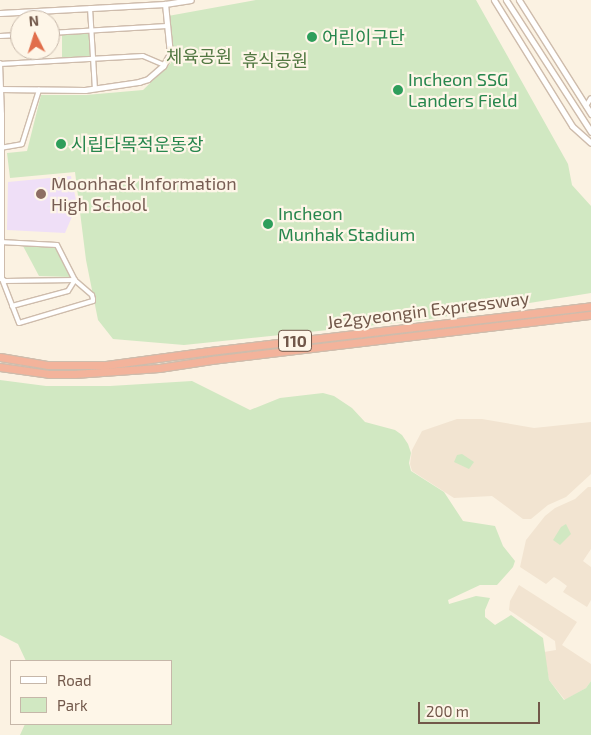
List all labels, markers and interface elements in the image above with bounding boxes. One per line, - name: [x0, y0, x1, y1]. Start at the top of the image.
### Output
- north arrow: [10, 10, 60, 60]
- text: N: [28, 12, 40, 29]
- place label: 어린이구단: [322, 26, 405, 48]
- marker: 어린이구단: [306, 31, 318, 43]
- park label: 체육공원: [166, 45, 232, 67]
- park label: 휴식공원: [242, 49, 308, 71]
- place label: Incheon SSG Landers Field: [408, 69, 517, 112]
- marker: Incheon SSG Landers Field: [392, 84, 404, 96]
- place label: 시립다목적운동장: [71, 133, 203, 155]
- marker: 시립다목적운동장: [55, 138, 67, 150]
- place label: Moonhack Information High School: [51, 173, 237, 215]
- marker: Moonhack Information High School: [35, 188, 47, 200]
- place label: Incheon Munhak Stadium: [278, 203, 416, 245]
- marker: Incheon Munhak Stadium: [262, 218, 274, 230]
- street label: Je2gyeongin Expressway: [326, 287, 530, 333]
- road number: 110: [278, 328, 312, 354]
- legend: [10, 660, 172, 725]
- text: Road: [57, 671, 92, 689]
- scale bar: [421, 692, 544, 724]
- text: Park: [57, 696, 88, 714]
- text: 200 m: [426, 702, 469, 720]

